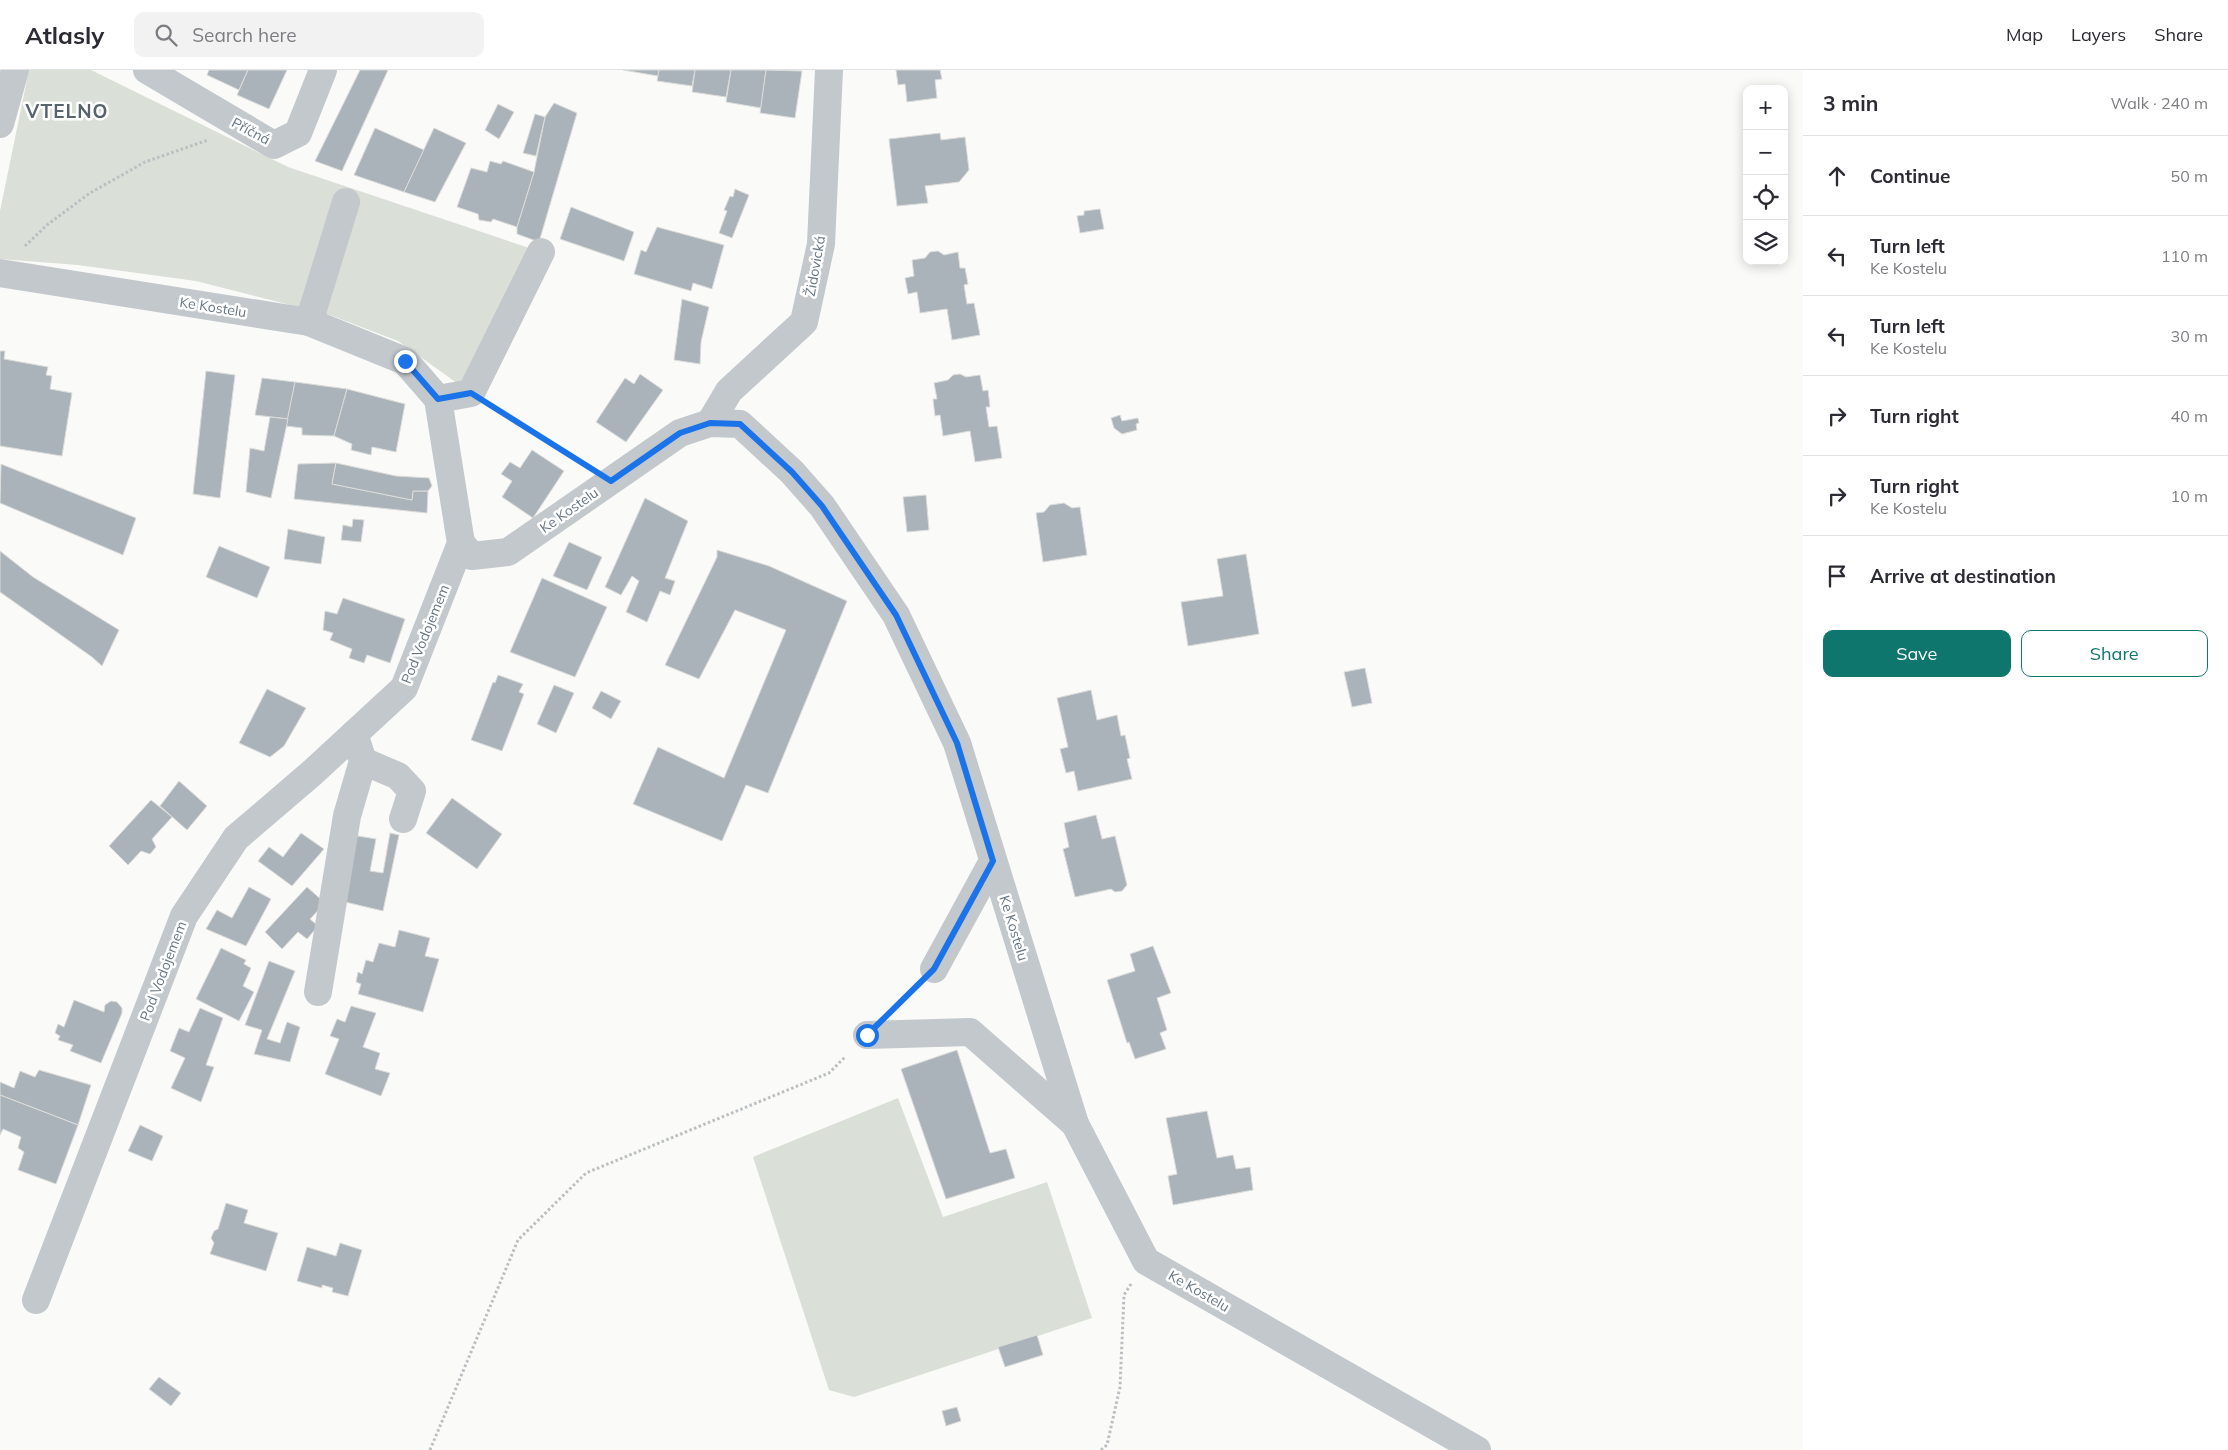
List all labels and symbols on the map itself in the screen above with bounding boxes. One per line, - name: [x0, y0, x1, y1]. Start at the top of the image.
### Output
- district label: VTELNO: [25, 99, 109, 123]
- street label: Příčná: [229, 113, 273, 149]
- street label: Židovická: [801, 234, 829, 298]
- street label: Ke Kostelu: [178, 293, 248, 321]
- route end: [394, 350, 417, 373]
- street label: Ke Kostelu: [536, 483, 602, 537]
- street label: Pod Vodojemem: [397, 582, 453, 686]
- street label: Ke Kostelu: [996, 893, 1032, 963]
- street label: Pod Vodojemem: [136, 919, 190, 1023]
- route start: [856, 1024, 879, 1047]
- street label: Ke Kostelu: [1165, 1266, 1233, 1316]

